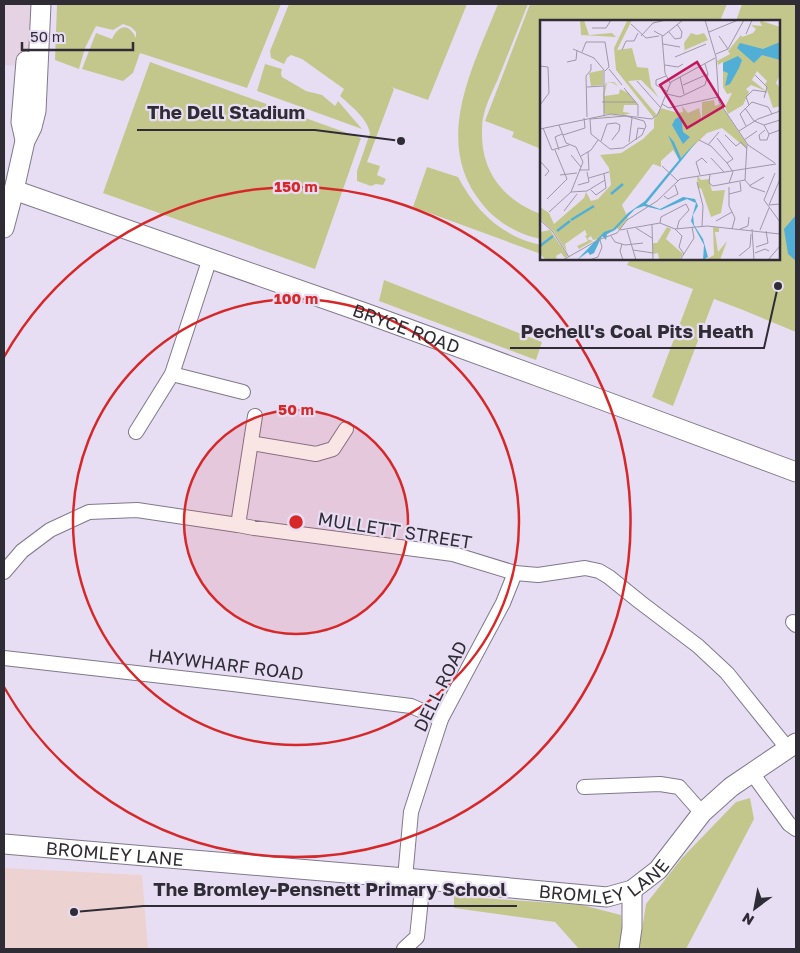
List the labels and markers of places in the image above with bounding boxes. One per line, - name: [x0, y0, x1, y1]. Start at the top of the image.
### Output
- callout: The Dell Stadium: [137, 96, 315, 130]
- callout: Pechell's Coal Pits Heath: [510, 314, 764, 348]
- centre of rings: [287, 513, 305, 531]
- callout: The Bromley-Pensnett Primary School: [143, 872, 517, 906]

